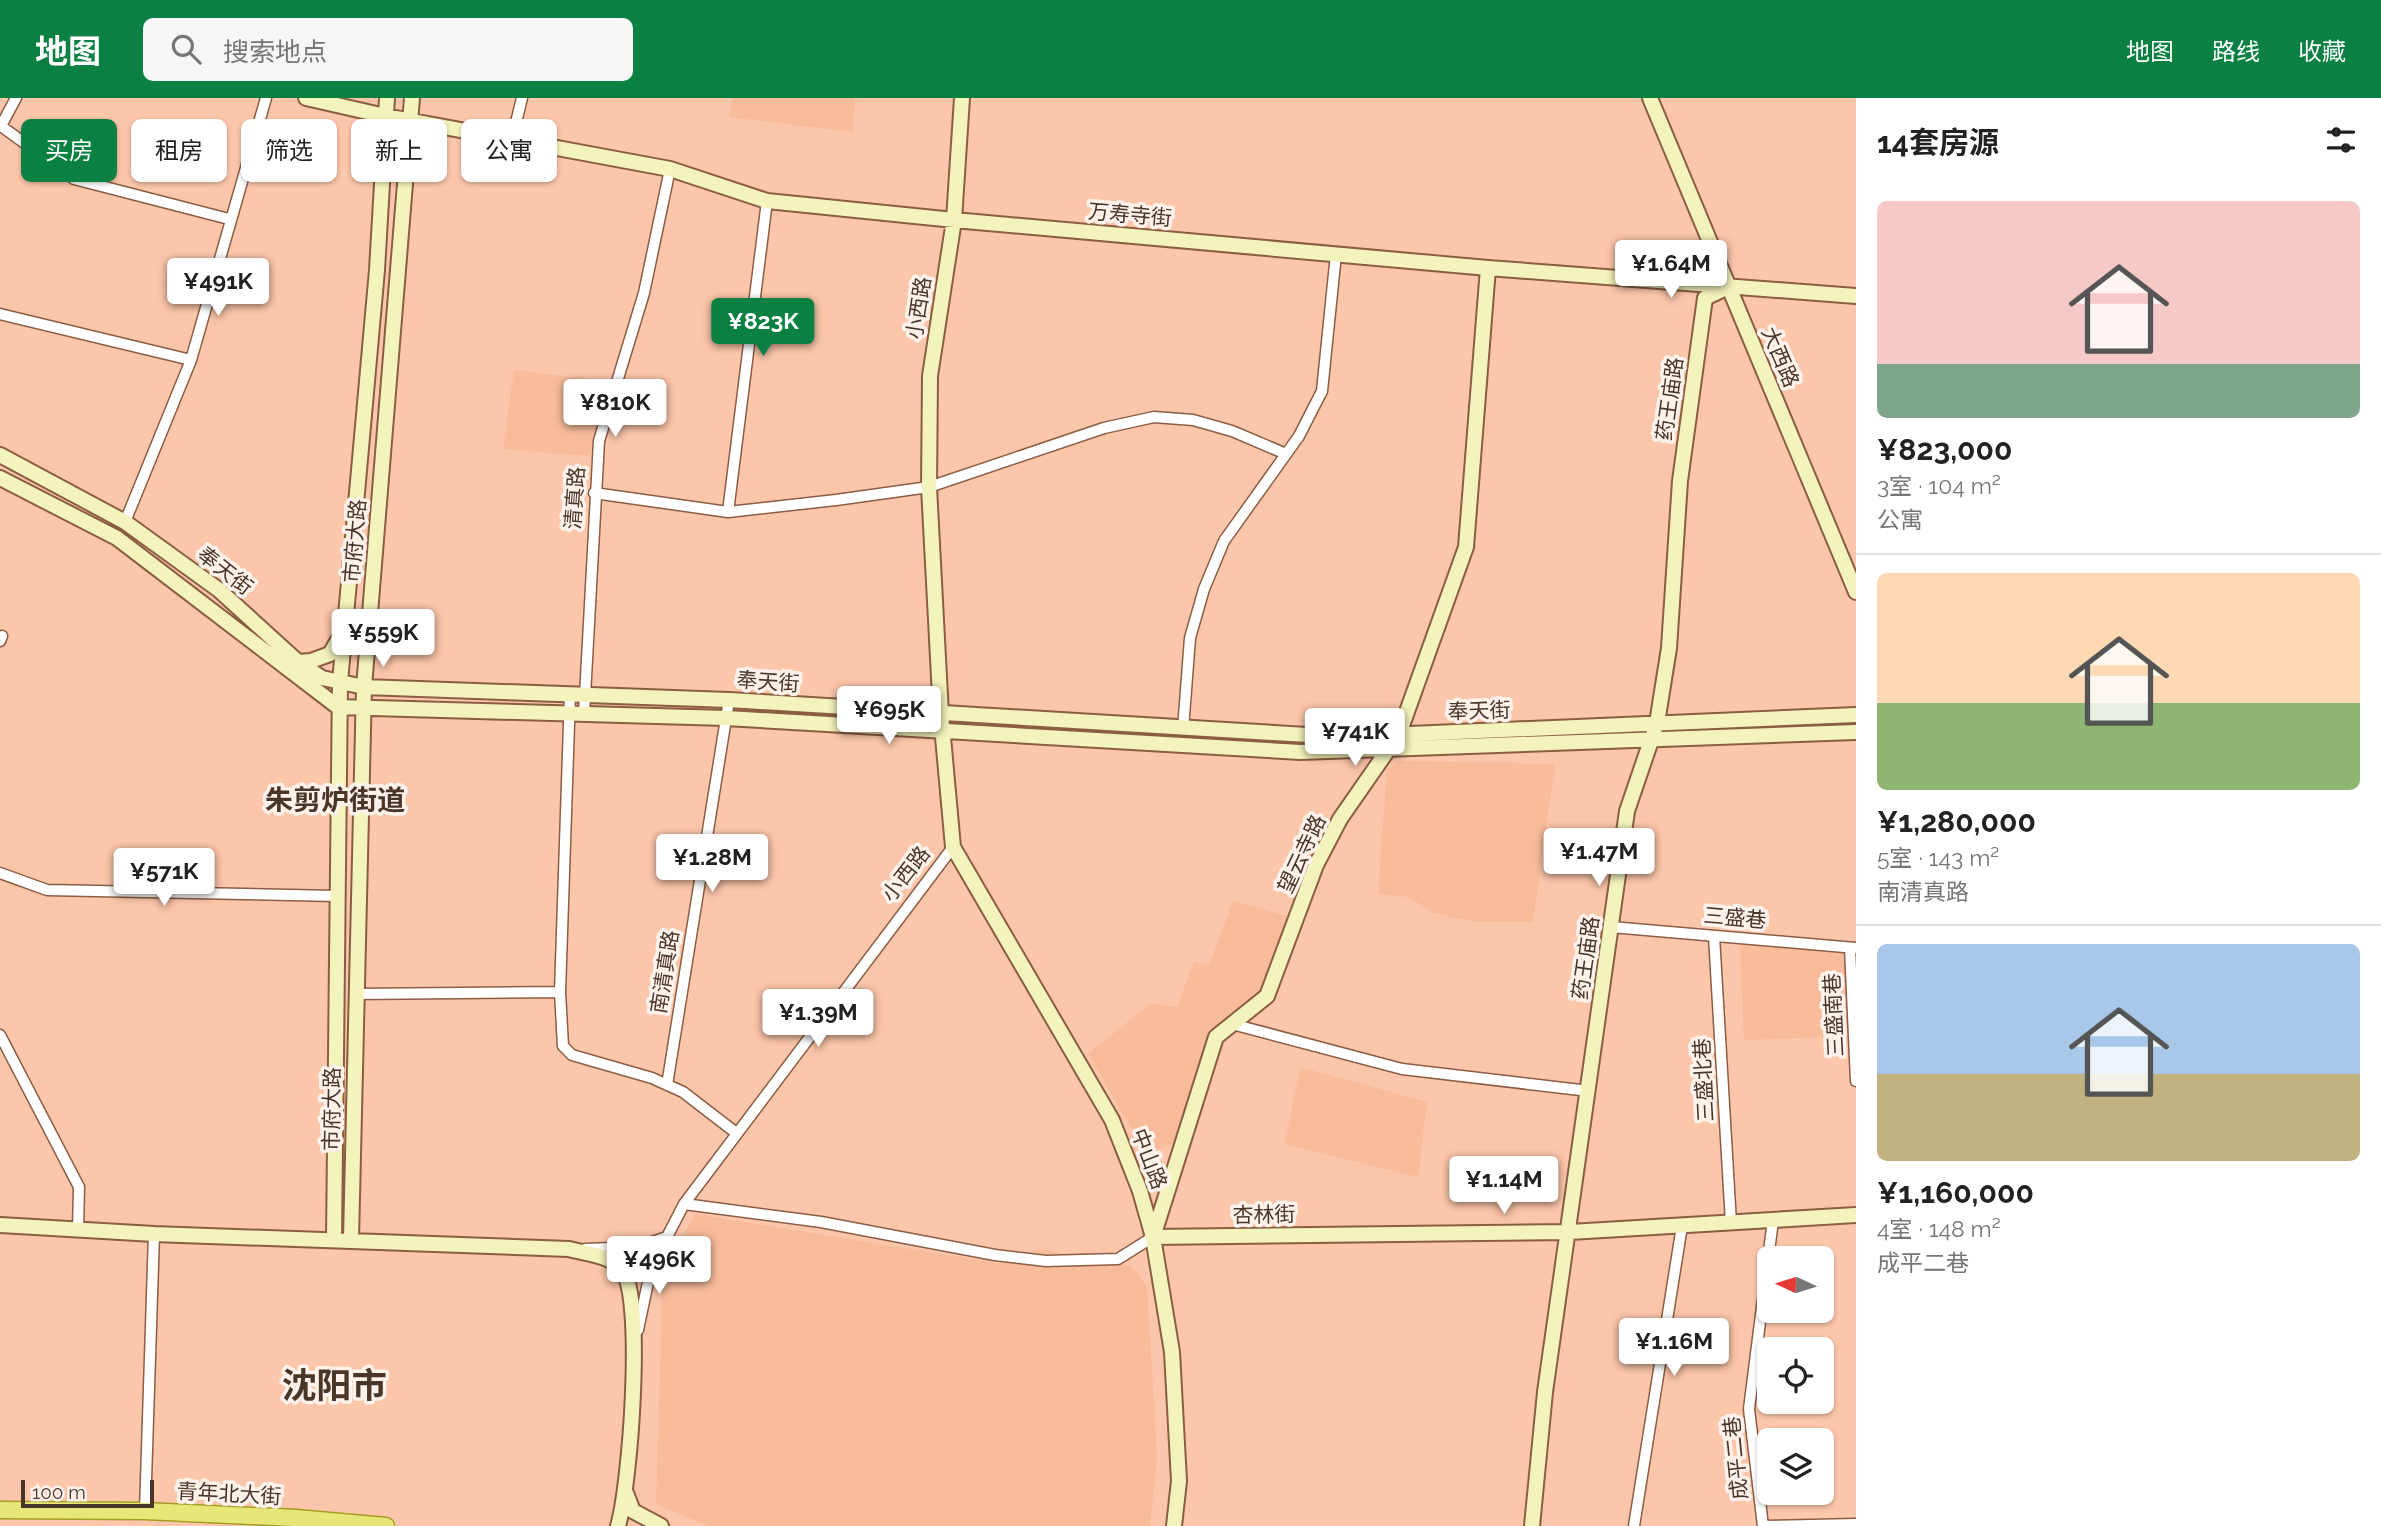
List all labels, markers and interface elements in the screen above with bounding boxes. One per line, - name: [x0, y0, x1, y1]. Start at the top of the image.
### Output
- search box: [143, 18, 633, 81]
- icon: search: [167, 30, 205, 68]
- text: 地图: [35, 32, 101, 71]
- text: 搜索地点: [223, 37, 327, 67]
- text: 地图: [2126, 37, 2174, 66]
- text: 路线: [2212, 37, 2260, 66]
- text: 收藏: [2298, 37, 2346, 66]
- chip: 买房: [21, 119, 117, 182]
- chip: 租房: [131, 119, 227, 182]
- chip: 筛选: [241, 119, 337, 182]
- chip: 新上: [351, 119, 447, 182]
- chip: 公寓: [461, 119, 557, 182]
- icon: filters: [2322, 121, 2360, 159]
- text: 14套房源: [1877, 125, 1999, 160]
- street label: 万寿寺街: [1087, 198, 1173, 231]
- pin: ¥1.64M: [1614, 240, 1728, 300]
- icon: home: [2056, 246, 2182, 372]
- text: ¥1.64M: [1631, 249, 1711, 276]
- pin: ¥491K: [169, 258, 267, 318]
- text: ¥491K: [183, 267, 253, 294]
- street label: 小西路: [901, 275, 936, 341]
- pin: ¥823K: [714, 299, 812, 358]
- text: ¥823K: [727, 307, 799, 334]
- street label: 大西路: [1757, 323, 1804, 391]
- street label: 药王庙路: [1651, 356, 1688, 442]
- pin: ¥810K: [566, 380, 664, 439]
- text: ¥810K: [579, 388, 651, 415]
- text: ¥823,000: [1877, 432, 2012, 467]
- street label: 清真路: [560, 466, 589, 530]
- text: 3室 · 104 m²: [1877, 472, 2001, 499]
- street label: 市府大路: [338, 498, 371, 584]
- text: 公寓: [1877, 506, 1923, 533]
- street label: 奉天街: [193, 541, 258, 600]
- pin: ¥559K: [334, 610, 432, 669]
- text: ¥559K: [348, 618, 418, 645]
- icon: home: [2056, 618, 2182, 744]
- street label: 奉天街: [736, 667, 800, 696]
- pin: ¥695K: [840, 686, 938, 746]
- text: ¥695K: [853, 695, 925, 722]
- street label: 奉天街: [1447, 697, 1511, 724]
- pin: ¥741K: [1306, 708, 1404, 768]
- text: ¥741K: [1321, 717, 1389, 744]
- district label: 朱剪炉街道: [265, 784, 405, 817]
- text: ¥1,280,000: [1877, 804, 2036, 839]
- street label: 望云寺路: [1272, 810, 1331, 897]
- pin: ¥1.47M: [1542, 828, 1656, 888]
- pin: ¥1.28M: [655, 834, 769, 894]
- text: ¥1.47M: [1560, 837, 1638, 864]
- street label: 小西路: [876, 841, 935, 906]
- text: ¥1.28M: [672, 843, 752, 870]
- text: 5室 · 143 m²: [1877, 844, 1999, 871]
- pin: ¥571K: [115, 848, 213, 908]
- text: ¥571K: [130, 857, 198, 884]
- text: 南清真路: [1877, 878, 1969, 905]
- street label: 三盛巷: [1703, 902, 1768, 933]
- street label: 药王庙路: [1567, 915, 1604, 1001]
- street label: 南清真路: [646, 928, 683, 1015]
- street label: 三盛南巷: [1819, 972, 1848, 1058]
- icon: home: [2056, 989, 2182, 1115]
- pin: ¥1.39M: [761, 990, 875, 1049]
- text: ¥1.39M: [778, 998, 858, 1025]
- street label: 三盛北巷: [1689, 1037, 1718, 1123]
- street label: 市府大路: [318, 1067, 345, 1151]
- street label: 中山路: [1127, 1125, 1172, 1193]
- pin: ¥1.14M: [1447, 1156, 1561, 1216]
- text: ¥1.14M: [1465, 1165, 1543, 1192]
- text: ¥1,160,000: [1877, 1175, 2034, 1210]
- street label: 杏林街: [1232, 1201, 1296, 1228]
- text: 4室 · 148 m²: [1877, 1215, 2001, 1242]
- pin: ¥496K: [610, 1236, 708, 1296]
- text: ¥496K: [623, 1245, 695, 1272]
- north arrow: [1757, 1246, 1834, 1323]
- map controls: [1757, 1246, 1834, 1505]
- text: 成平二巷: [1877, 1249, 1969, 1276]
- pin: ¥1.16M: [1617, 1318, 1731, 1378]
- text: ¥1.16M: [1635, 1327, 1713, 1354]
- button: locate: [1757, 1337, 1834, 1414]
- district label: 沈阳市: [281, 1365, 387, 1406]
- street label: 成平二巷: [1719, 1415, 1752, 1501]
- button: layers: [1757, 1428, 1834, 1505]
- scale bar: [21, 1477, 154, 1509]
- street label: 青年北大街: [176, 1478, 282, 1509]
- text: 100 m: [32, 1481, 86, 1503]

